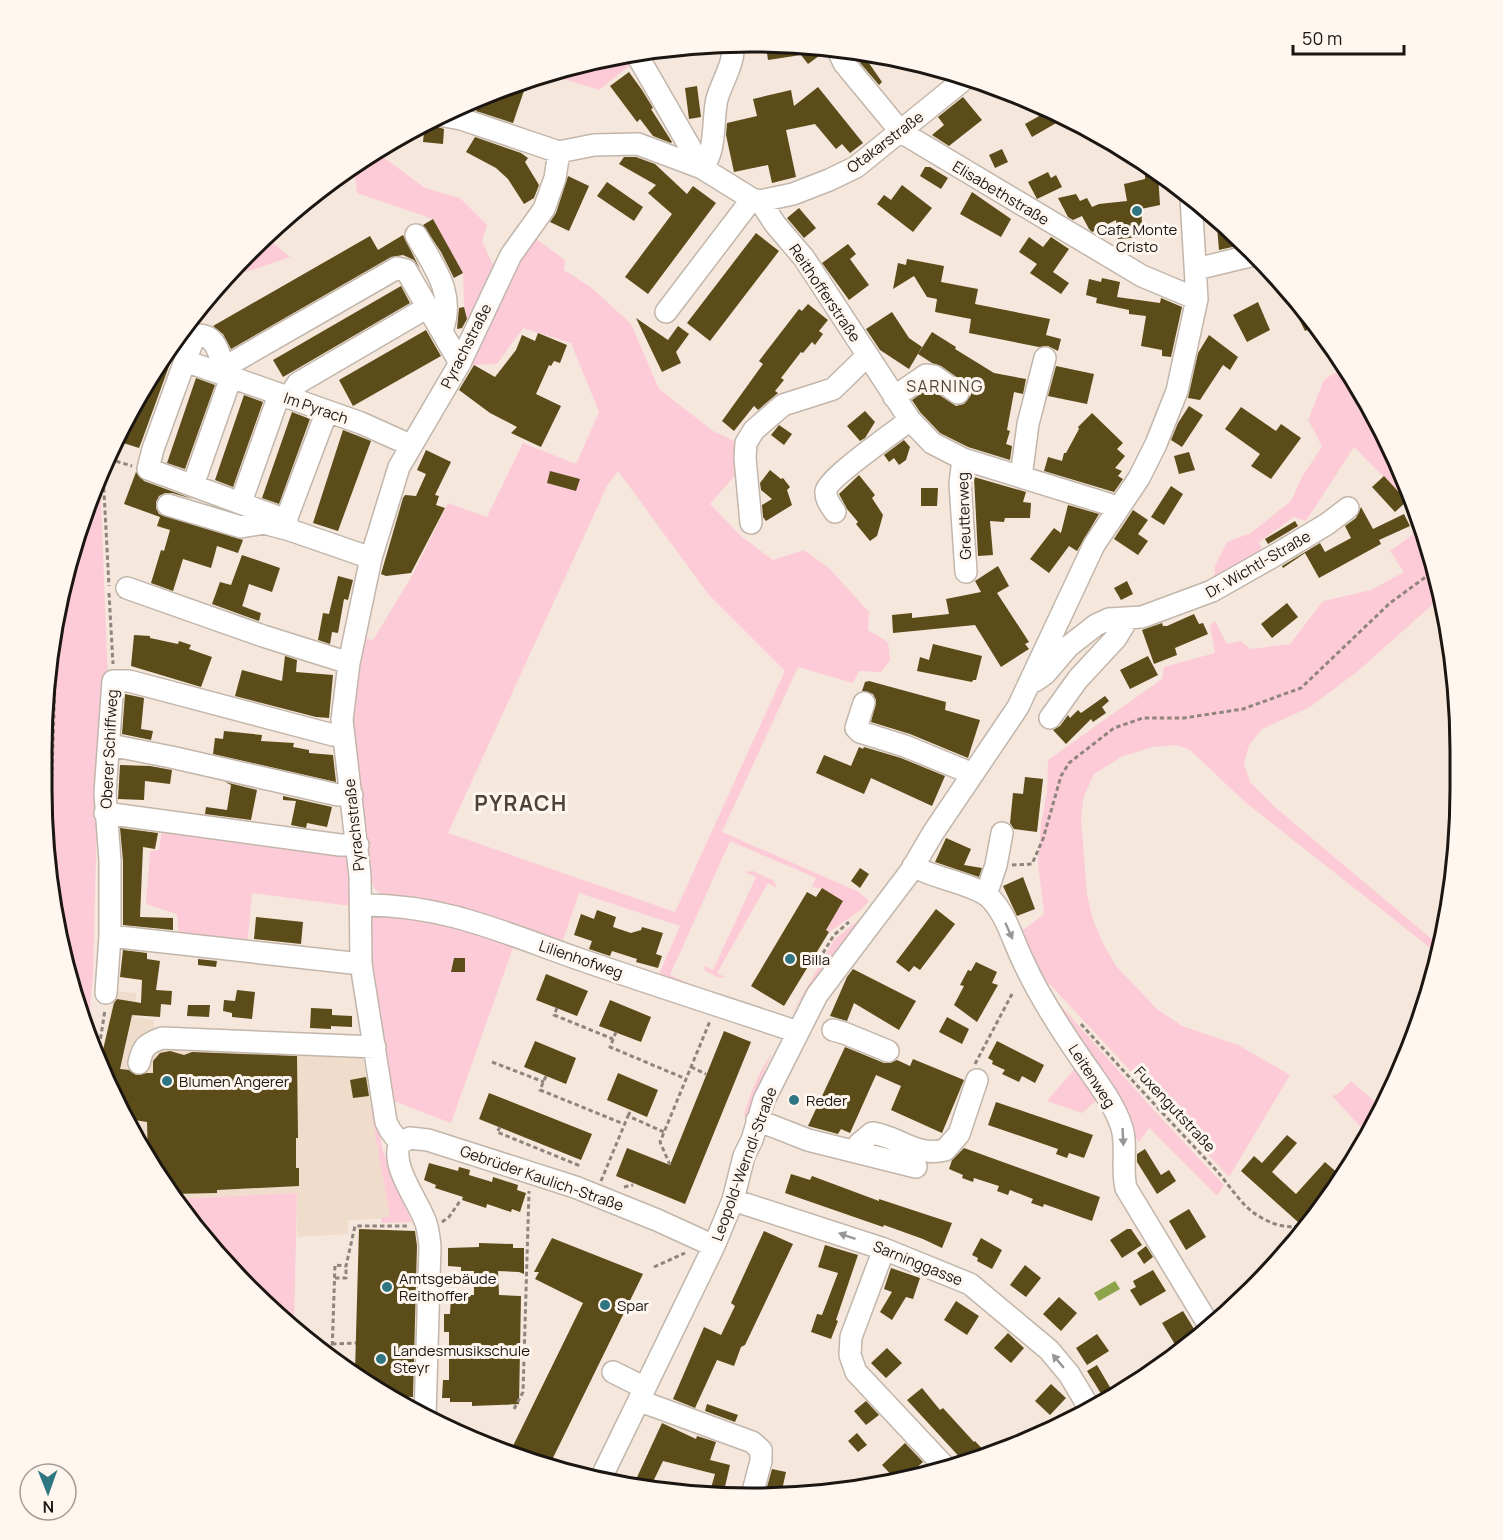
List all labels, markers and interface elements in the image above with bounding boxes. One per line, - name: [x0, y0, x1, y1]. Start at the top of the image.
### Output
- scale bar: [1293, 18, 1404, 56]
- text: 50 m: [1302, 26, 1342, 50]
- street label: Otakarstraße: [842, 106, 928, 178]
- street label: Elisabethstraße: [949, 156, 1053, 230]
- marker: Cafe Monte Cristo: [1130, 204, 1144, 218]
- place label: Cafe Monte Cristo: [1097, 219, 1178, 257]
- street label: Reithofferstraße: [784, 240, 866, 346]
- street label: Pyrachstraße: [436, 300, 496, 392]
- district label: SARNING: [906, 375, 984, 397]
- street label: Im Pyrach: [281, 387, 351, 429]
- street label: Greutterweg: [952, 472, 976, 560]
- street label: Dr. Wichtl-Straße: [1202, 525, 1314, 603]
- street label: Oberer Schiffweg: [95, 689, 123, 809]
- street label: Pyrachstraße: [339, 778, 369, 872]
- district label: PYRACH: [474, 789, 568, 817]
- one-way arrow: [1005, 922, 1014, 939]
- street label: Lilienhofweg: [536, 935, 626, 983]
- place label: Billa: [802, 949, 830, 970]
- marker: Billa: [783, 952, 797, 966]
- street label: Leitenweg: [1064, 1040, 1120, 1112]
- street label: Fuxengutstraße: [1130, 1061, 1220, 1157]
- place label: Blumen Angerer: [179, 1071, 290, 1092]
- marker: Blumen Angerer: [160, 1074, 174, 1088]
- street label: Leopold-Werndl-Straße: [706, 1084, 782, 1244]
- place label: Reder: [806, 1090, 848, 1111]
- marker: Reder: [787, 1093, 801, 1107]
- one-way arrow: [1118, 1127, 1127, 1146]
- street label: Gebrüder Kaulich-Straße: [457, 1140, 627, 1216]
- one-way arrow: [837, 1231, 855, 1240]
- street label: Sarninggasse: [870, 1235, 966, 1291]
- place label: Amtsgebäude Reithoffer: [399, 1268, 497, 1306]
- marker: Amtsgebäude Reithoffer: [380, 1280, 394, 1294]
- place label: Spar: [617, 1295, 649, 1316]
- marker: Spar: [598, 1298, 612, 1312]
- place label: Landesmusikschule Steyr: [393, 1340, 530, 1378]
- marker: Landesmusikschule Steyr: [374, 1352, 388, 1366]
- one-way arrow: [1052, 1353, 1065, 1368]
- north arrow: [18, 1462, 78, 1522]
- text: N: [42, 1496, 54, 1518]

